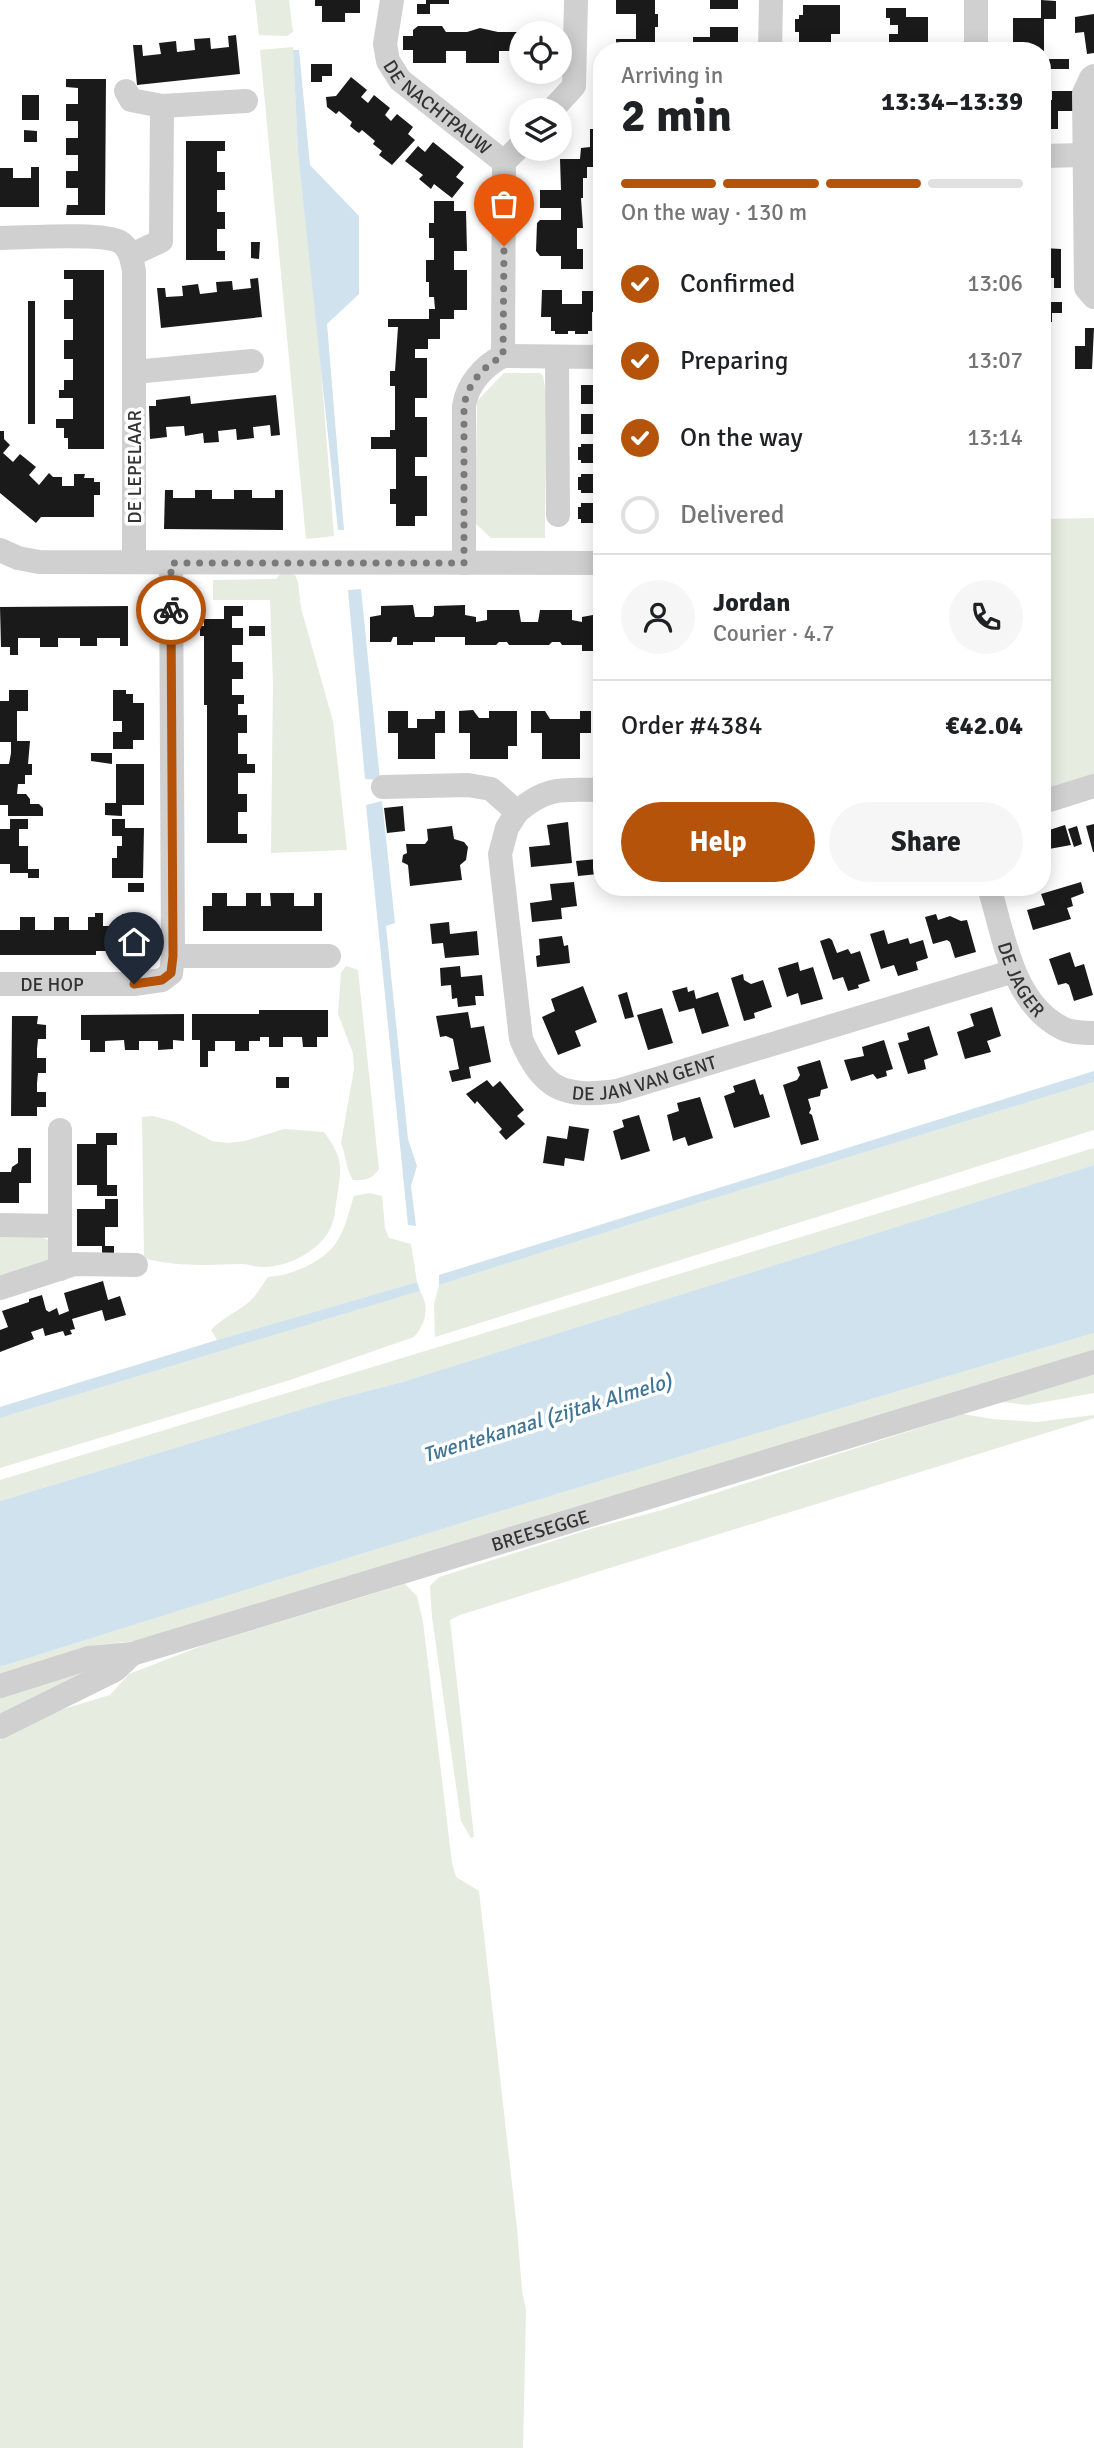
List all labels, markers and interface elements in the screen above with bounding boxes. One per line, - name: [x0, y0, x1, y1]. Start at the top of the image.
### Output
- map controls: [509, 21, 572, 161]
- button: locate: [509, 21, 572, 84]
- street label: DE NACHTPAUW: [377, 56, 496, 160]
- text: Arriving in: [621, 61, 723, 90]
- text: 13:34–13:39: [881, 86, 1023, 118]
- text: 2 min: [621, 88, 732, 144]
- button: layers: [509, 98, 572, 161]
- pin: [474, 174, 534, 246]
- icon: bag: [485, 185, 523, 223]
- text: On the way · 130 m: [621, 198, 807, 227]
- icon: check: [621, 265, 659, 303]
- text: Confirmed: [680, 268, 795, 300]
- text: 13:06: [967, 269, 1023, 298]
- icon: check: [621, 342, 659, 380]
- text: Preparing: [680, 345, 788, 377]
- text: 13:07: [967, 346, 1023, 375]
- street label: DE LEPELAAR: [123, 410, 147, 524]
- icon: check: [621, 419, 659, 457]
- text: On the way: [680, 422, 803, 454]
- text: 13:14: [967, 423, 1023, 452]
- text: Delivered: [680, 499, 785, 531]
- courier: [136, 575, 206, 645]
- button: person: [621, 580, 695, 654]
- button: phone: [949, 580, 1023, 654]
- text: Jordan: [713, 587, 790, 619]
- icon: bike: [152, 591, 190, 629]
- text: Courier · 4.7: [713, 619, 834, 648]
- text: Order #4384: [621, 710, 762, 742]
- text: €42.04: [945, 710, 1023, 742]
- button: Help: [621, 802, 815, 882]
- button: Share: [829, 802, 1023, 882]
- pin: [104, 912, 164, 984]
- icon: home: [115, 923, 153, 961]
- street label: DE JAGER: [992, 939, 1050, 1022]
- street label: DE HOP: [20, 973, 84, 997]
- street label: DE JAN VAN GENT: [571, 1050, 720, 1106]
- water label: Twentekanaal (zijtak Almelo): [419, 1367, 676, 1468]
- street label: BREESEGGE: [488, 1505, 592, 1557]

